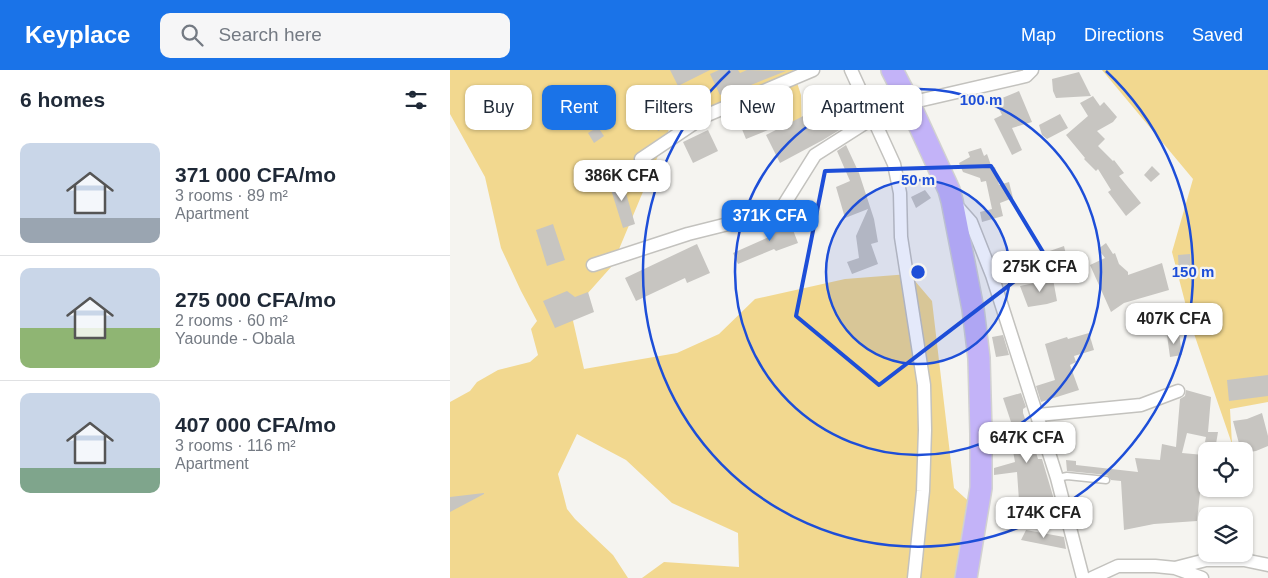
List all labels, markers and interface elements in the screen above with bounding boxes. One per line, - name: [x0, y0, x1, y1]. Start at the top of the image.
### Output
- search box: [160, 13, 510, 58]
- text: Keyplace: [25, 21, 130, 48]
- icon: search: [178, 21, 206, 49]
- text: Search here: [218, 24, 322, 45]
- text: Map: [1021, 25, 1056, 45]
- text: Directions: [1084, 25, 1164, 45]
- text: Saved: [1192, 25, 1243, 45]
- chip: Buy: [465, 85, 532, 130]
- chip: Rent: [542, 85, 616, 130]
- chip: Filters: [626, 85, 711, 130]
- chip: New: [721, 85, 793, 130]
- chip: Apartment: [803, 85, 922, 130]
- icon: filters: [402, 86, 430, 114]
- text: 6 homes: [20, 88, 105, 111]
- text: 100 m: [960, 91, 1002, 108]
- pin: 386K CFA: [570, 160, 674, 202]
- icon: home: [60, 163, 120, 223]
- text: 371 000 CFA/mo: [175, 163, 336, 186]
- text: 386K CFA: [585, 167, 659, 184]
- text: 50 m: [901, 171, 935, 188]
- text: 3 rooms · 89 m²: [175, 187, 288, 204]
- pin: 371K CFA: [718, 200, 822, 242]
- text: Apartment: [175, 205, 249, 222]
- text: 371K CFA: [733, 207, 807, 224]
- pin: 275K CFA: [988, 250, 1092, 293]
- text: 275K CFA: [1003, 258, 1077, 275]
- centre of rings: [909, 263, 927, 281]
- text: 150 m: [1172, 263, 1214, 280]
- icon: home: [60, 288, 120, 348]
- text: 275 000 CFA/mo: [175, 288, 336, 311]
- pin: 407K CFA: [1122, 302, 1226, 345]
- text: 407K CFA: [1137, 310, 1211, 327]
- text: 2 rooms · 60 m²: [175, 312, 288, 329]
- text: Yaounde - Obala: [175, 330, 295, 347]
- icon: home: [60, 413, 120, 473]
- text: 407 000 CFA/mo: [175, 413, 336, 436]
- pin: 647K CFA: [975, 422, 1079, 464]
- text: 647K CFA: [990, 429, 1064, 446]
- text: 3 rooms · 116 m²: [175, 437, 296, 454]
- map controls: [1198, 442, 1253, 562]
- button: locate: [1198, 442, 1253, 497]
- text: Apartment: [175, 455, 249, 472]
- pin: 174K CFA: [992, 496, 1096, 539]
- text: 174K CFA: [1007, 504, 1081, 521]
- button: layers: [1198, 507, 1253, 562]

